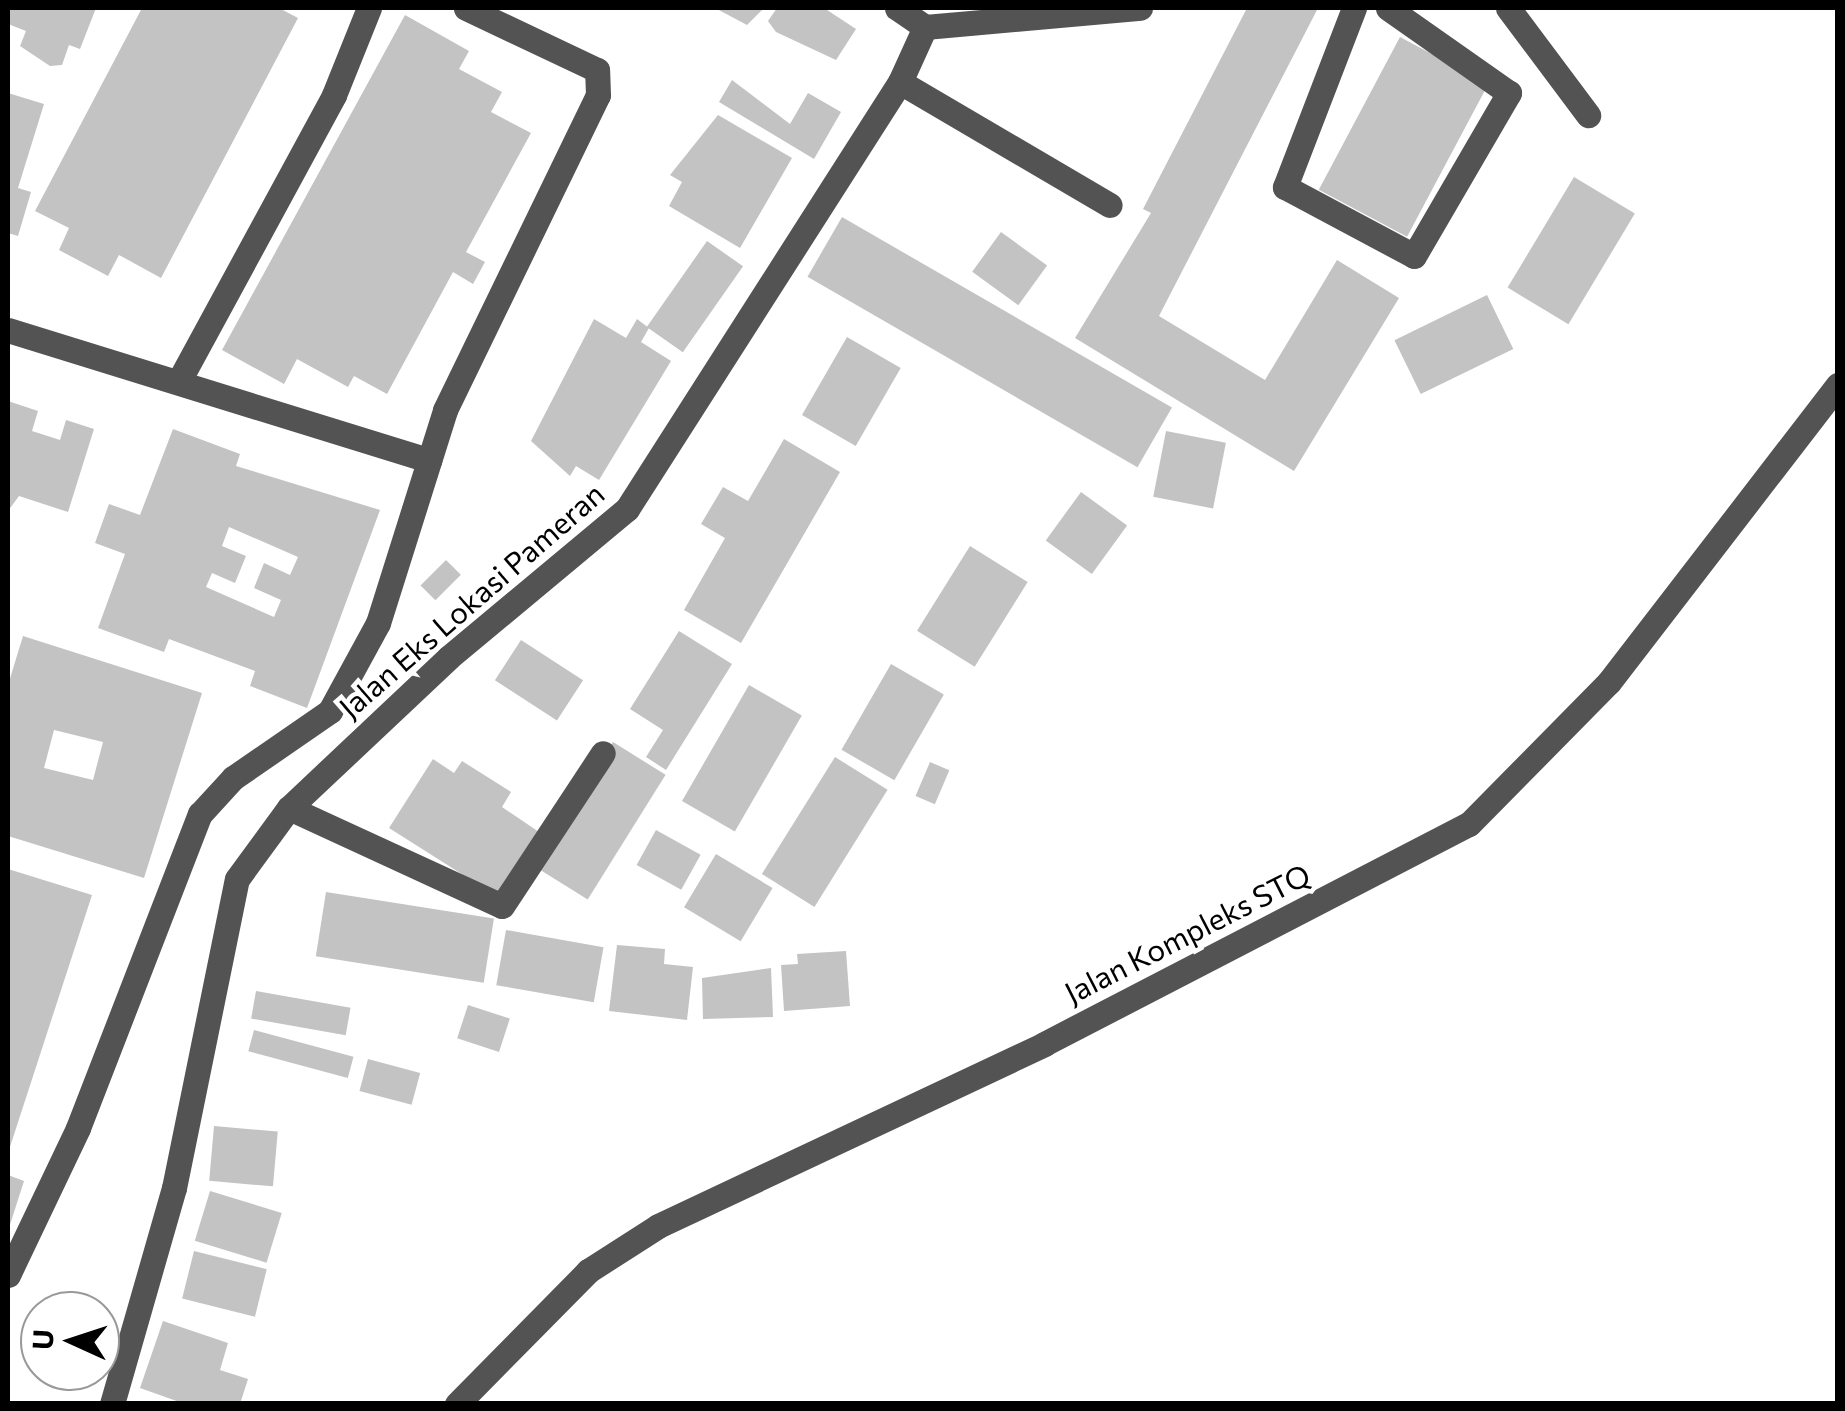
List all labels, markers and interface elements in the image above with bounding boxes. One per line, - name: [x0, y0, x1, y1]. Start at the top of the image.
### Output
- street label: Jalan Eks Lokasi Pameran: [331, 475, 611, 725]
- street label: Jalan Kompleks STQ: [1058, 856, 1316, 1010]
- north arrow: [20, 1291, 120, 1391]
- text: U: [25, 1328, 60, 1351]

